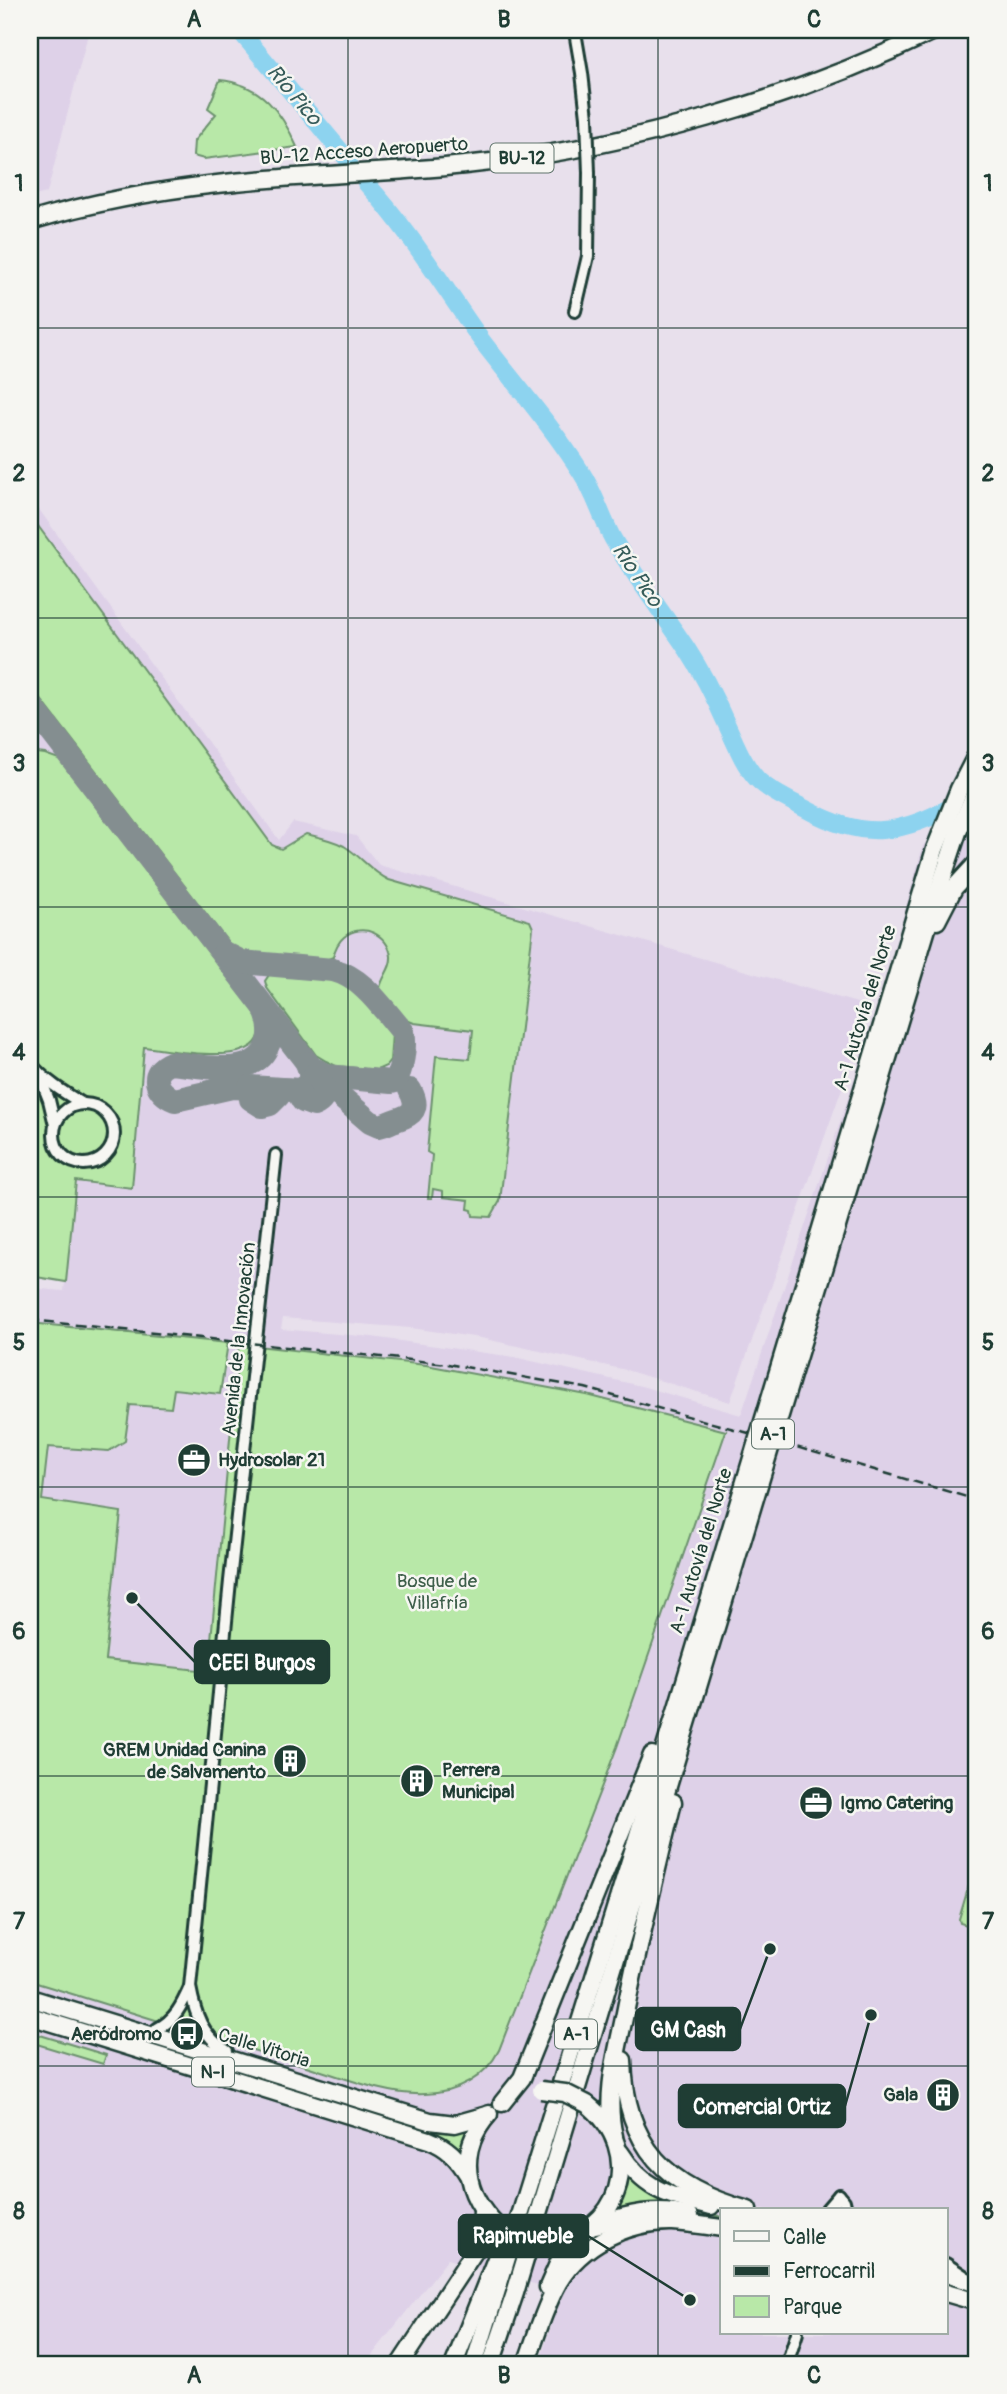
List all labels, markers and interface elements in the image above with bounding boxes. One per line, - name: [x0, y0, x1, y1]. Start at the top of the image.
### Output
- text: A: [187, 5, 202, 34]
- text: B: [497, 5, 511, 34]
- text: C: [807, 5, 821, 34]
- water label: Río Pico: [261, 59, 328, 132]
- street label: BU-12 Acceso Aeropuerto: [259, 132, 469, 170]
- road number: BU-12: [490, 144, 554, 173]
- text: 1: [15, 169, 24, 198]
- text: 1: [984, 169, 993, 198]
- text: 2: [13, 459, 26, 488]
- text: 2: [982, 459, 995, 488]
- water label: Río Pico: [606, 538, 669, 613]
- text: 3: [13, 749, 25, 778]
- text: 3: [982, 749, 994, 778]
- street label: A-1 Autovía del Norte: [828, 922, 902, 1094]
- text: 4: [12, 1038, 26, 1067]
- text: 4: [981, 1038, 995, 1067]
- street label: Avenida de la Innovación: [217, 1241, 261, 1437]
- text: 5: [13, 1328, 25, 1357]
- text: 5: [982, 1328, 994, 1357]
- road number: A-1: [752, 1420, 794, 1448]
- office icon: Hydrosolar 21: [175, 1441, 213, 1479]
- place label: Hydrosolar 21: [218, 1448, 325, 1472]
- street label: A-1 Autovía del Norte: [664, 1465, 738, 1637]
- park label: Bosque de Villafría: [397, 1569, 478, 1615]
- text: 6: [12, 1617, 26, 1646]
- text: 6: [981, 1617, 995, 1646]
- callout: CEEI Burgos: [195, 1641, 329, 1683]
- text: CEEI Burgos: [209, 1650, 316, 1677]
- place label: GREM Unidad Canina de Salvamento: [103, 1738, 267, 1784]
- building icon: GREM Unidad Canina de Salvamento: [271, 1742, 309, 1780]
- place label: Perrera Municipal: [442, 1758, 515, 1804]
- building icon: Perrera Municipal: [398, 1762, 436, 1800]
- office icon: Igmo Catering: [797, 1784, 835, 1822]
- place label: Igmo Catering: [840, 1791, 954, 1815]
- text: 7: [13, 1907, 26, 1936]
- text: 7: [982, 1907, 995, 1936]
- callout: GM Cash: [636, 2008, 740, 2050]
- bus stop icon: Aeródromo: [168, 2015, 206, 2053]
- text: GM Cash: [650, 2017, 726, 2044]
- road number: A-1: [555, 2020, 597, 2048]
- place label: Aeródromo: [71, 2022, 163, 2046]
- street label: Calle Vitoria: [215, 2023, 313, 2073]
- road number: N-I: [192, 2058, 234, 2086]
- building icon: Gala: [924, 2076, 962, 2114]
- place label: Gala: [883, 2083, 918, 2107]
- callout: Comercial Ortiz: [679, 2085, 845, 2127]
- text: Comercial Ortiz: [693, 2094, 831, 2121]
- text: 8: [13, 2197, 25, 2226]
- text: 8: [982, 2197, 994, 2226]
- legend: [720, 2208, 948, 2334]
- callout: Rapimueble: [459, 2215, 588, 2257]
- text: Rapimueble: [473, 2223, 574, 2250]
- text: Calle: [783, 2224, 827, 2251]
- text: Ferrocarril: [783, 2258, 875, 2285]
- text: Parque: [783, 2294, 842, 2321]
- text: A: [187, 2361, 202, 2390]
- text: B: [497, 2361, 511, 2390]
- text: C: [807, 2361, 821, 2390]

